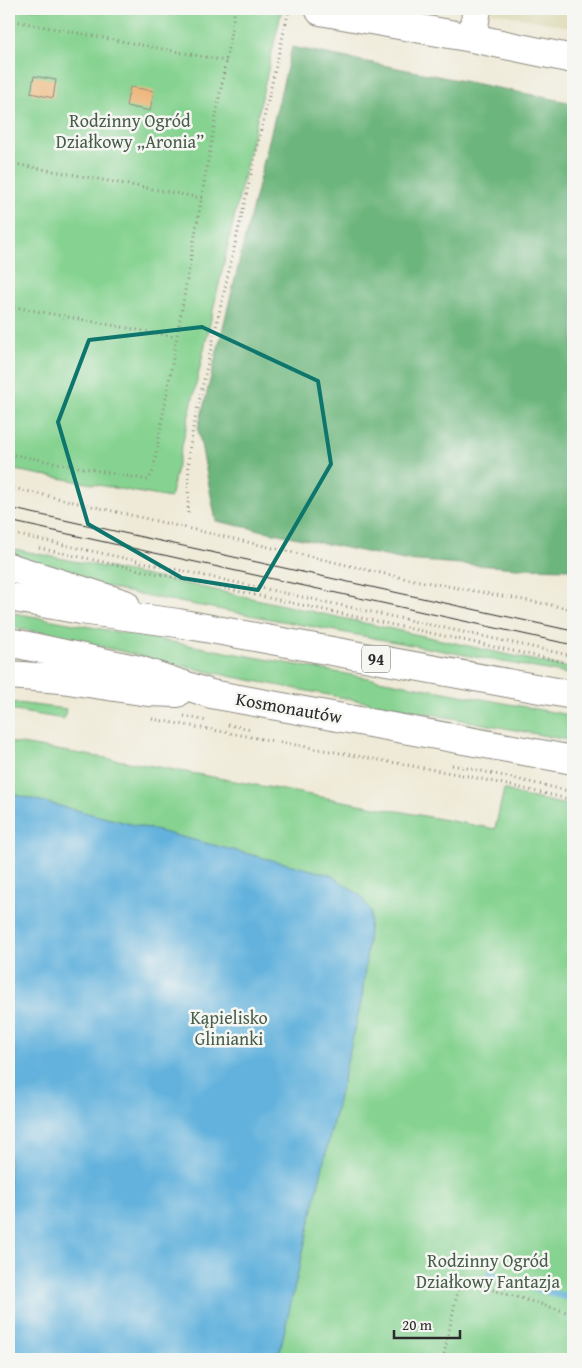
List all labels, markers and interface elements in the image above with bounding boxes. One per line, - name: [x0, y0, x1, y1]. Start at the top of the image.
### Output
- park label: Rodzinny Ogród Działkowy „Aronia”: [56, 107, 204, 155]
- road number: 94: [362, 646, 390, 672]
- street label: Kosmonautów: [234, 685, 345, 730]
- park label: Kąpielisko Glinianki: [190, 1004, 268, 1052]
- park label: Rodzinny Ogród Działkowy Fantazja: [416, 1247, 560, 1295]
- scale bar: [394, 1308, 461, 1340]
- text: 20 m: [402, 1314, 433, 1335]

